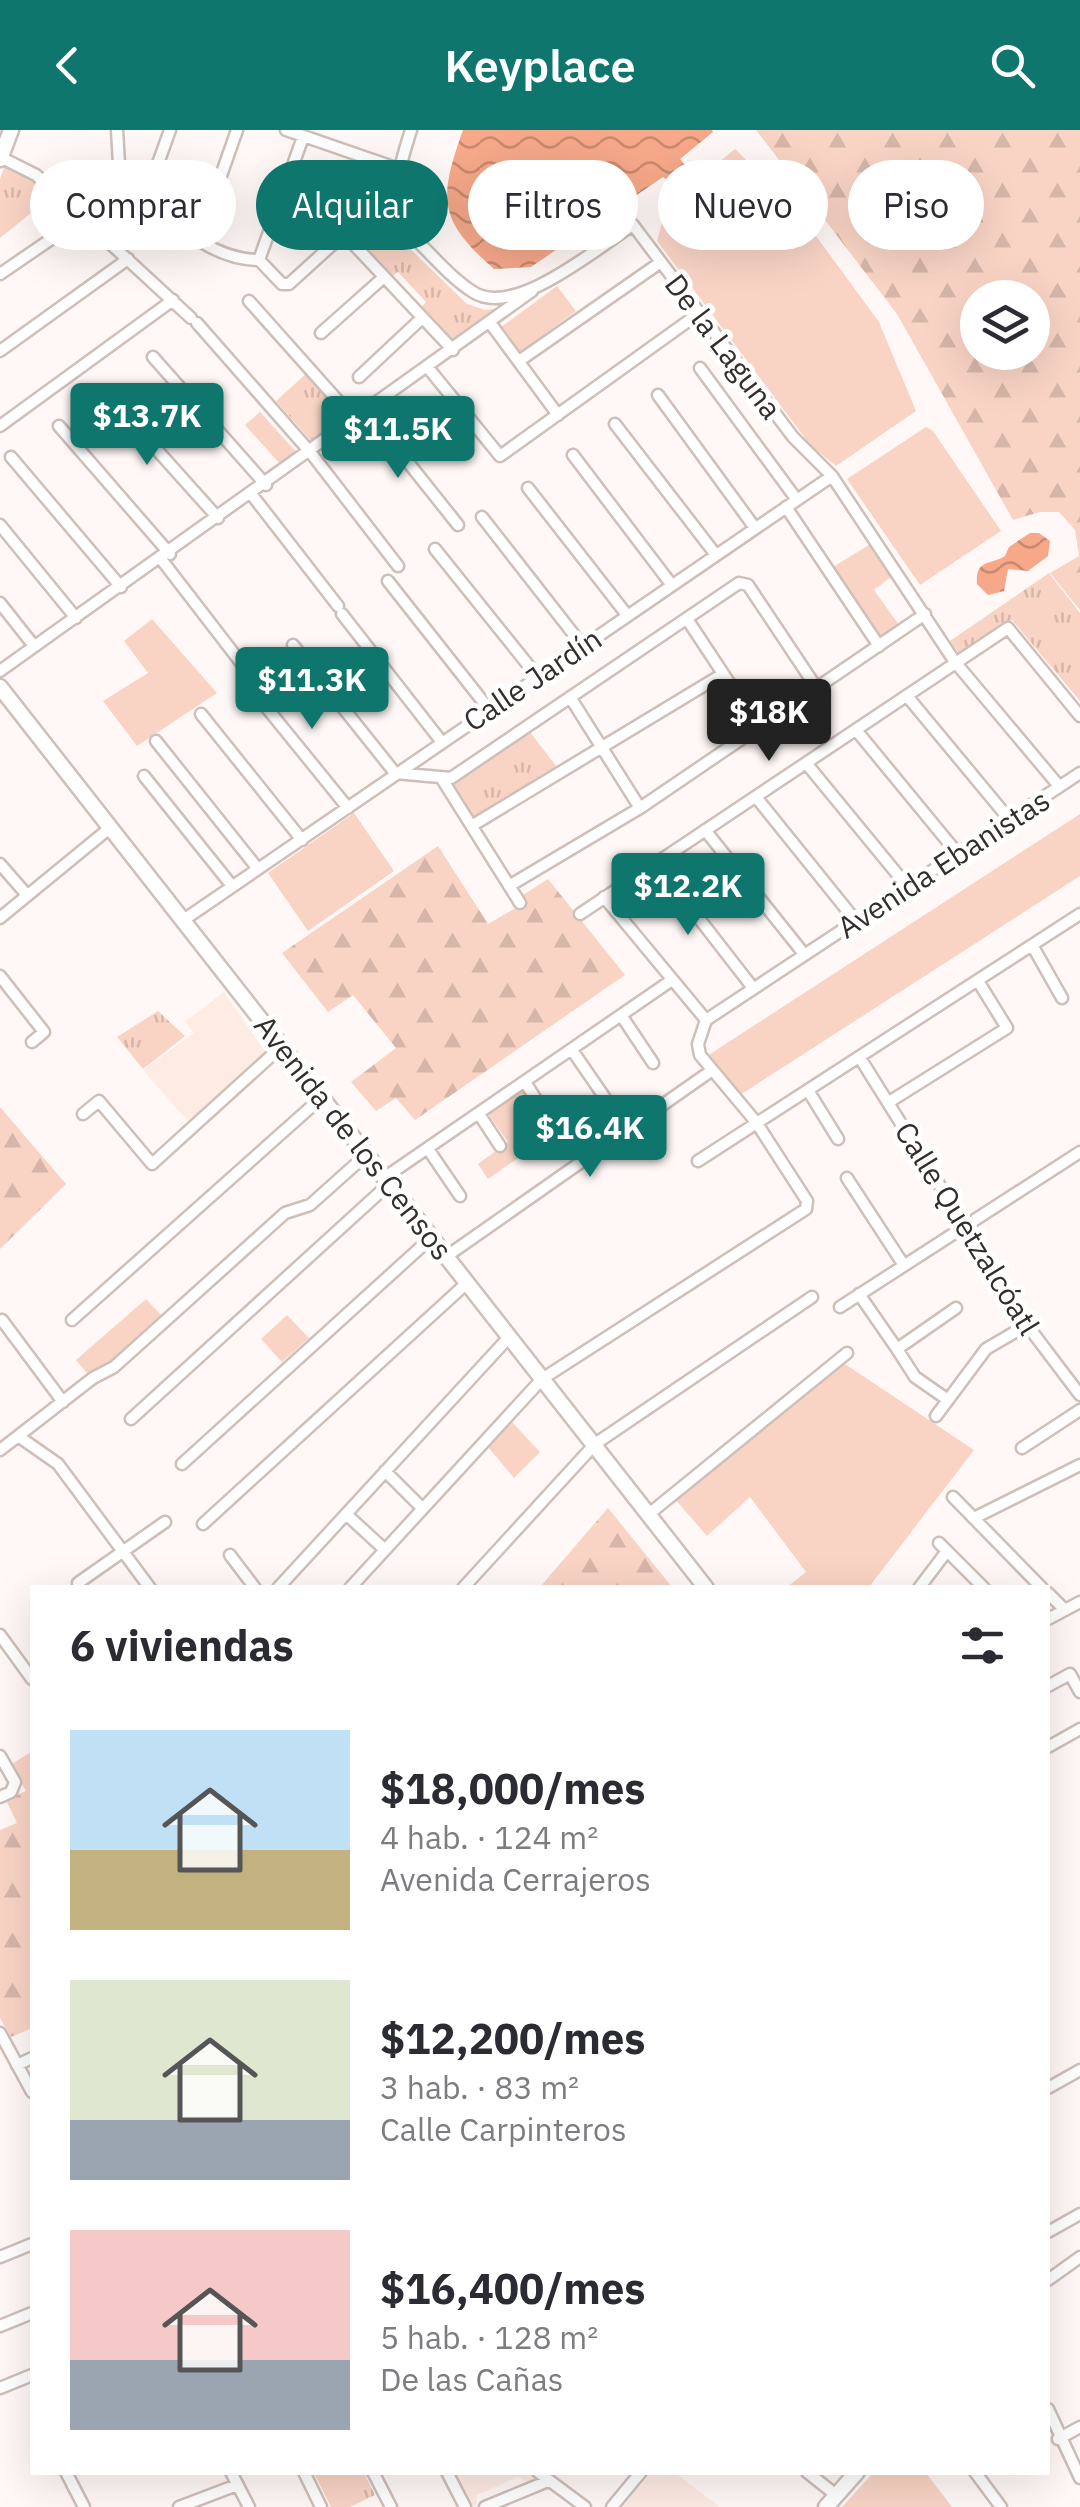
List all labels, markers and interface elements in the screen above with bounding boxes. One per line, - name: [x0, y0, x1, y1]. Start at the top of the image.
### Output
- text: Keyplace: [444, 36, 636, 94]
- icon: back: [40, 38, 95, 93]
- icon: search: [985, 38, 1040, 93]
- chip: Comprar: [30, 160, 236, 250]
- chip: Alquilar: [256, 160, 448, 250]
- chip: Filtros: [468, 160, 638, 250]
- chip: Nuevo: [658, 160, 828, 250]
- chip: Piso: [848, 160, 984, 250]
- street label: De la Laguna: [657, 266, 791, 426]
- map controls: [960, 280, 1050, 370]
- button: layers: [960, 280, 1050, 370]
- pin: $13.7K: [66, 383, 228, 468]
- text: $13.7K: [92, 394, 202, 436]
- pin: $11.5K: [317, 396, 479, 481]
- text: $11.5K: [343, 407, 453, 449]
- street label: Calle Jardín: [455, 619, 609, 739]
- pin: $11.3K: [231, 647, 393, 732]
- text: $11.3K: [257, 658, 367, 700]
- pin: $18K: [710, 679, 828, 764]
- text: $18K: [729, 690, 809, 732]
- street label: Avenida Ebanistas: [829, 780, 1057, 946]
- pin: $12.2K: [607, 853, 769, 938]
- text: $12.2K: [633, 864, 743, 906]
- street label: Avenida de los Censos: [246, 1007, 462, 1267]
- pin: $16.4K: [509, 1095, 671, 1180]
- text: $16.4K: [535, 1106, 645, 1148]
- street label: Calle Quetzalcóatl: [887, 1114, 1049, 1342]
- text: 6 viviendas: [70, 1618, 294, 1673]
- icon: filters: [955, 1618, 1010, 1673]
- text: $18,000/mes: [380, 1761, 645, 1816]
- icon: home: [150, 1770, 270, 1890]
- text: 4 hab. · 124 m²: [380, 1816, 598, 1858]
- text: Avenida Cerrajeros: [380, 1858, 651, 1900]
- text: $12,200/mes: [380, 2011, 645, 2066]
- icon: home: [150, 2020, 270, 2140]
- text: 3 hab. · 83 m²: [380, 2066, 579, 2108]
- text: Calle Carpinteros: [380, 2108, 627, 2150]
- text: $16,400/mes: [380, 2261, 645, 2316]
- icon: home: [150, 2270, 270, 2390]
- text: 5 hab. · 128 m²: [380, 2316, 598, 2358]
- text: De las Cañas: [380, 2358, 563, 2400]

